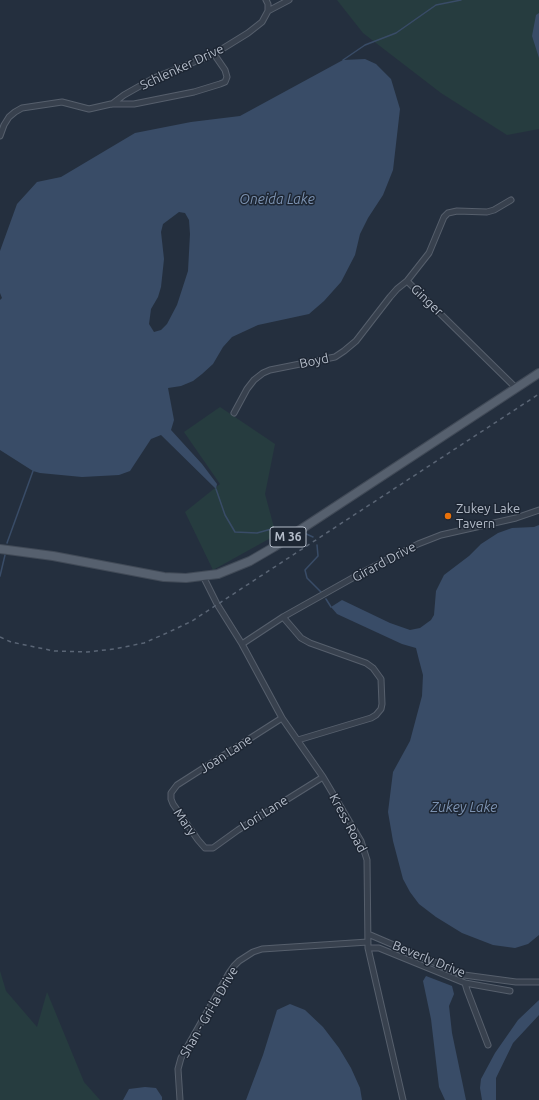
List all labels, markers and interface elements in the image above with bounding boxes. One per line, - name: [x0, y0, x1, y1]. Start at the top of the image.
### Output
- street label: Schlenker Drive: [138, 41, 226, 93]
- water label: Oneida Lake: [239, 191, 315, 207]
- street label: Ginger: [408, 281, 446, 319]
- street label: Boyd: [298, 350, 330, 372]
- place label: Zukey Lake Tavern: [456, 501, 520, 532]
- marker: Zukey Lake Tavern: [443, 511, 453, 521]
- road number: M 36: [270, 527, 306, 547]
- street label: Girard Drive: [350, 539, 418, 585]
- street label: Joan Lane: [197, 731, 255, 777]
- street label: Kress Road: [326, 791, 370, 855]
- street label: Lori Lane: [237, 792, 291, 834]
- water label: Zukey Lake: [431, 799, 497, 815]
- street label: Mary: [170, 805, 200, 839]
- street label: Beverly Drive: [390, 937, 468, 981]
- street label: Shan - Gri-la Drive: [177, 964, 241, 1060]

